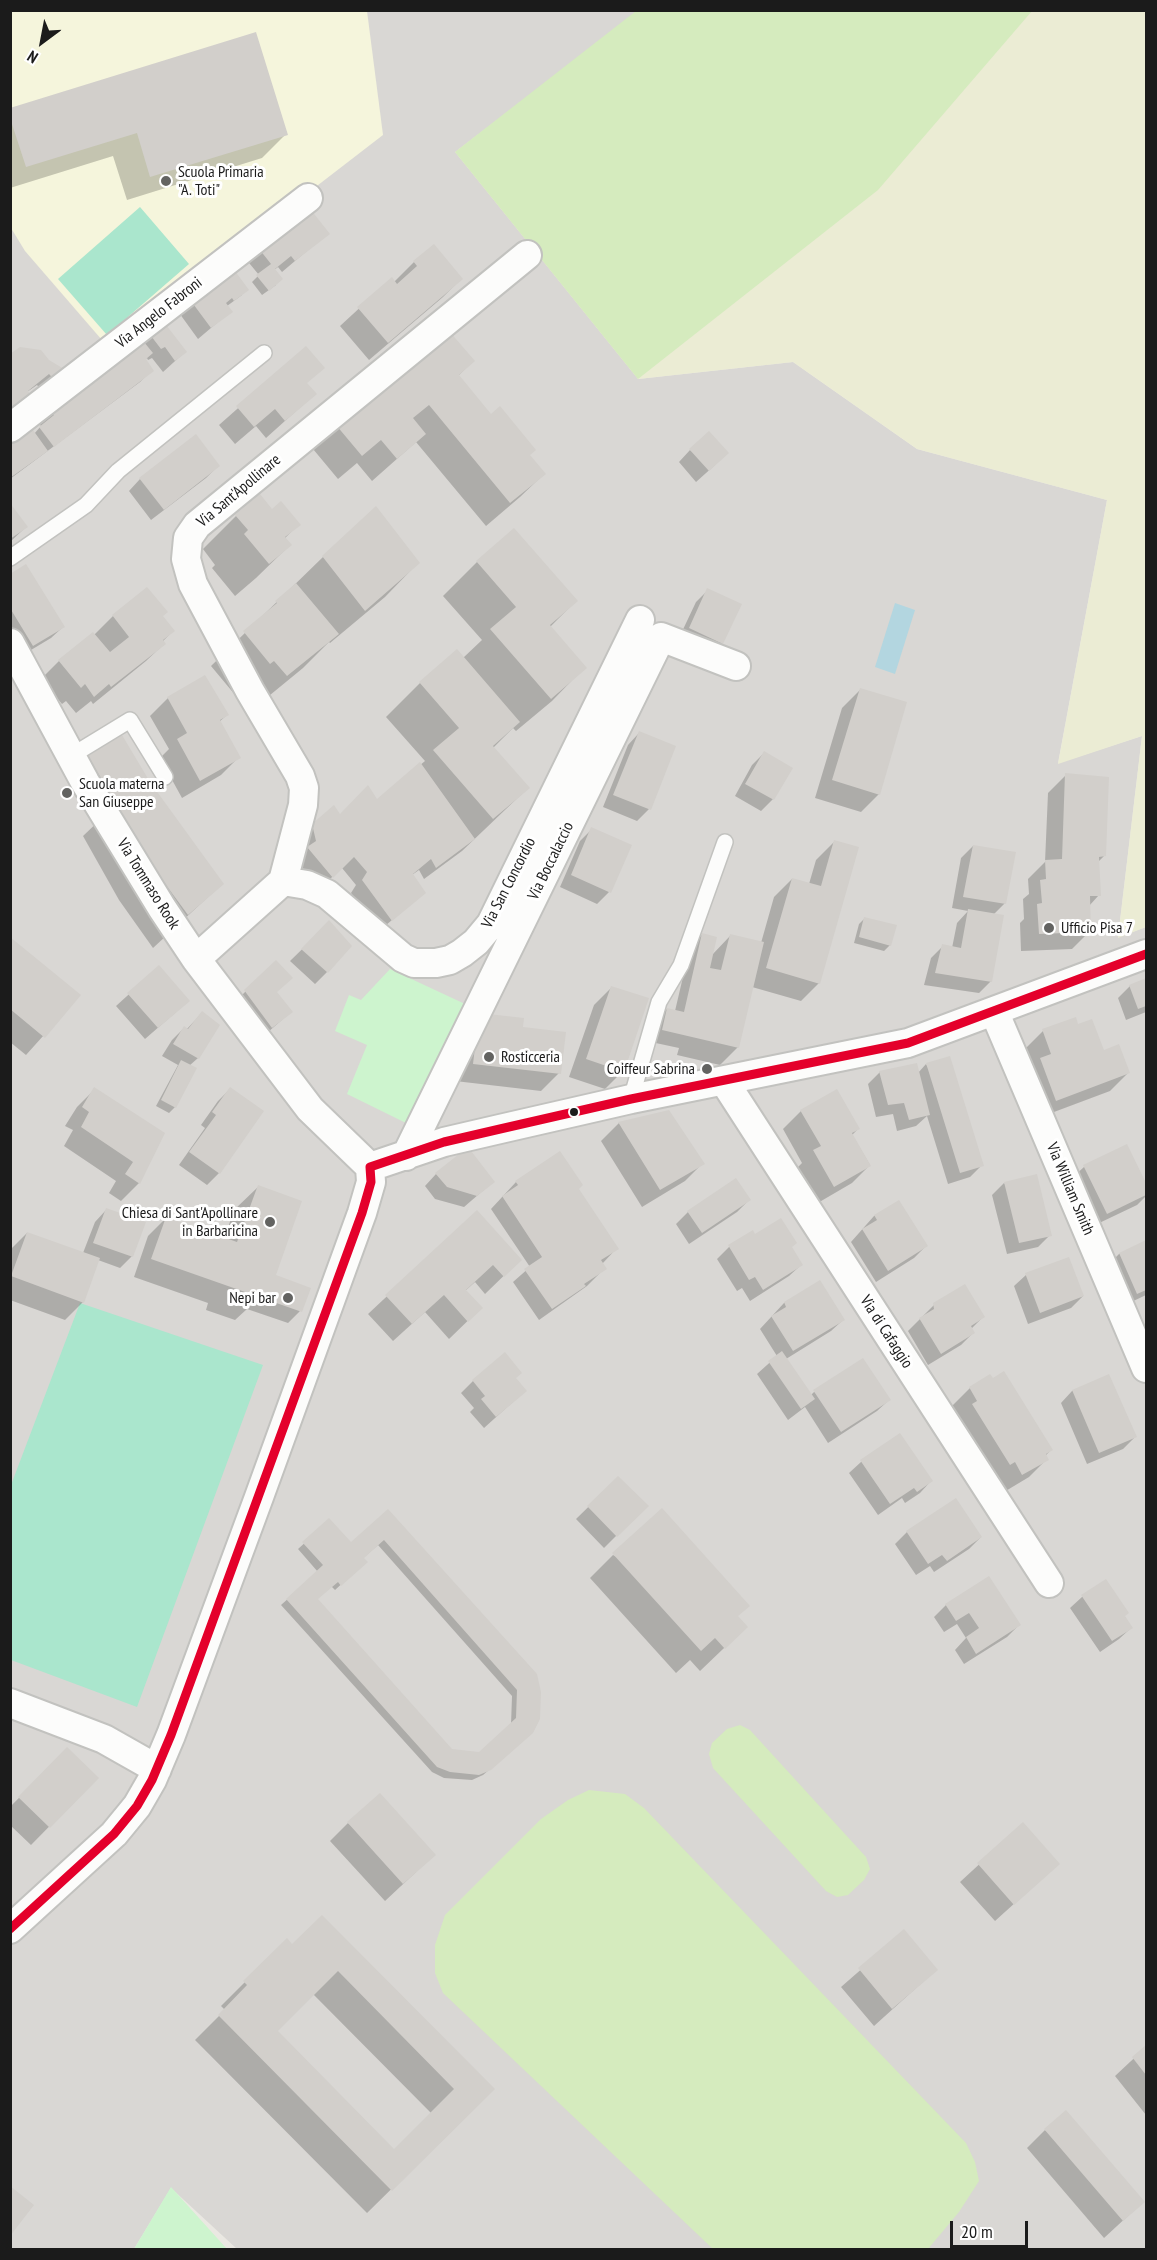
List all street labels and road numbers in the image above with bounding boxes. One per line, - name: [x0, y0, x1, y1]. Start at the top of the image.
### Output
- street label: Via Angelo Fabroni: [112, 273, 206, 353]
- street label: Via Sant'Apollinare: [193, 450, 285, 532]
- street label: Via Boccalaccio: [524, 819, 578, 903]
- street label: Via San Concordio: [478, 834, 540, 932]
- street label: Via Tommaso Rook: [113, 835, 183, 933]
- street label: Via William Smith: [1042, 1140, 1098, 1238]
- street label: Via di Cafaggio: [855, 1292, 917, 1372]

